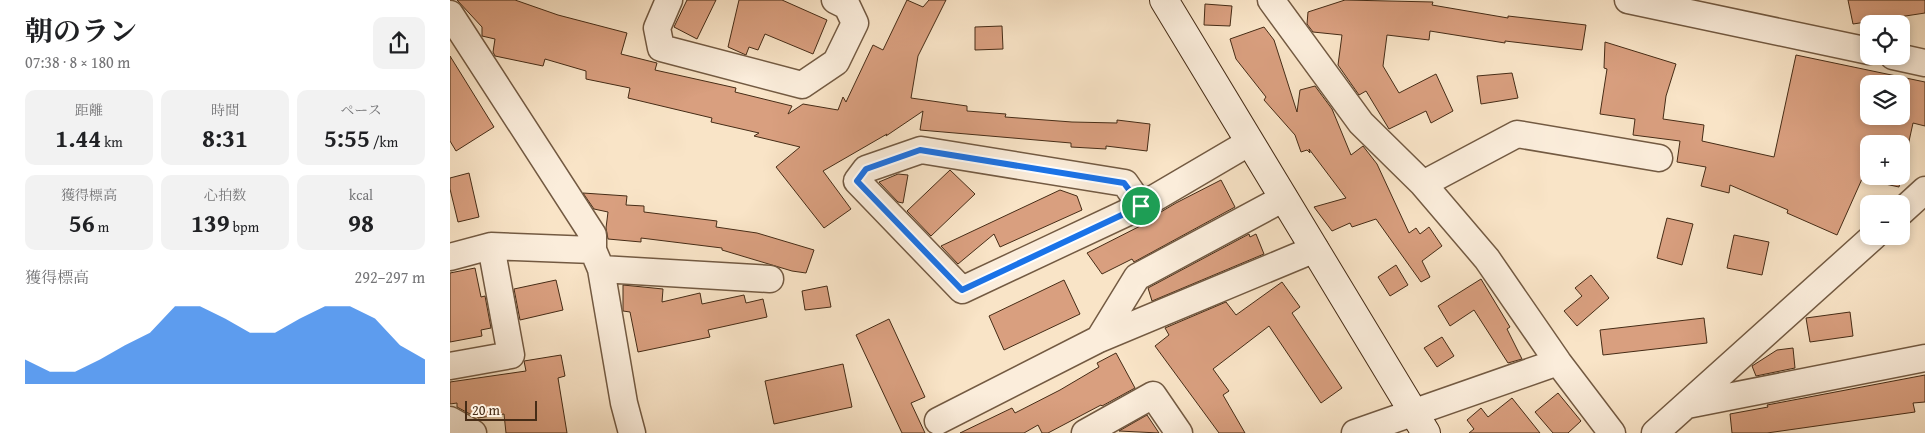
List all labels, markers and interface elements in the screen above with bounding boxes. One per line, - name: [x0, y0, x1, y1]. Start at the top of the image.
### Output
- text: 朝のラン: [25, 10, 137, 51]
- map controls: [1860, 15, 1910, 245]
- button: locate: [1860, 15, 1910, 65]
- button: share: [373, 17, 425, 69]
- text: 07:38 · 8 × 180 m: [25, 50, 130, 74]
- button: layers: [1860, 75, 1910, 125]
- text: 距離: [75, 100, 103, 120]
- text: 時間: [211, 100, 239, 120]
- text: ペース: [340, 100, 382, 120]
- text: 1.44: [55, 120, 101, 156]
- text: 8:31: [202, 120, 248, 156]
- text: 5:55: [324, 120, 370, 156]
- text: km: [101, 132, 123, 152]
- text: /km: [370, 132, 398, 152]
- button: +: [1860, 135, 1910, 185]
- text: 獲得標高: [61, 185, 117, 205]
- text: 心拍数: [204, 185, 246, 205]
- text: kcal: [349, 185, 373, 205]
- pin: [1120, 185, 1162, 227]
- icon: arrive: [1127, 192, 1155, 220]
- button: −: [1860, 195, 1910, 245]
- text: 56: [69, 205, 95, 241]
- text: 139: [191, 205, 230, 241]
- text: 98: [348, 205, 374, 241]
- text: m: [95, 217, 109, 237]
- text: bpm: [230, 217, 259, 237]
- text: 獲得標高: [25, 265, 89, 289]
- text: 292–297 m: [355, 265, 425, 289]
- scale bar: [465, 398, 538, 421]
- text: 20 m: [472, 400, 500, 420]

